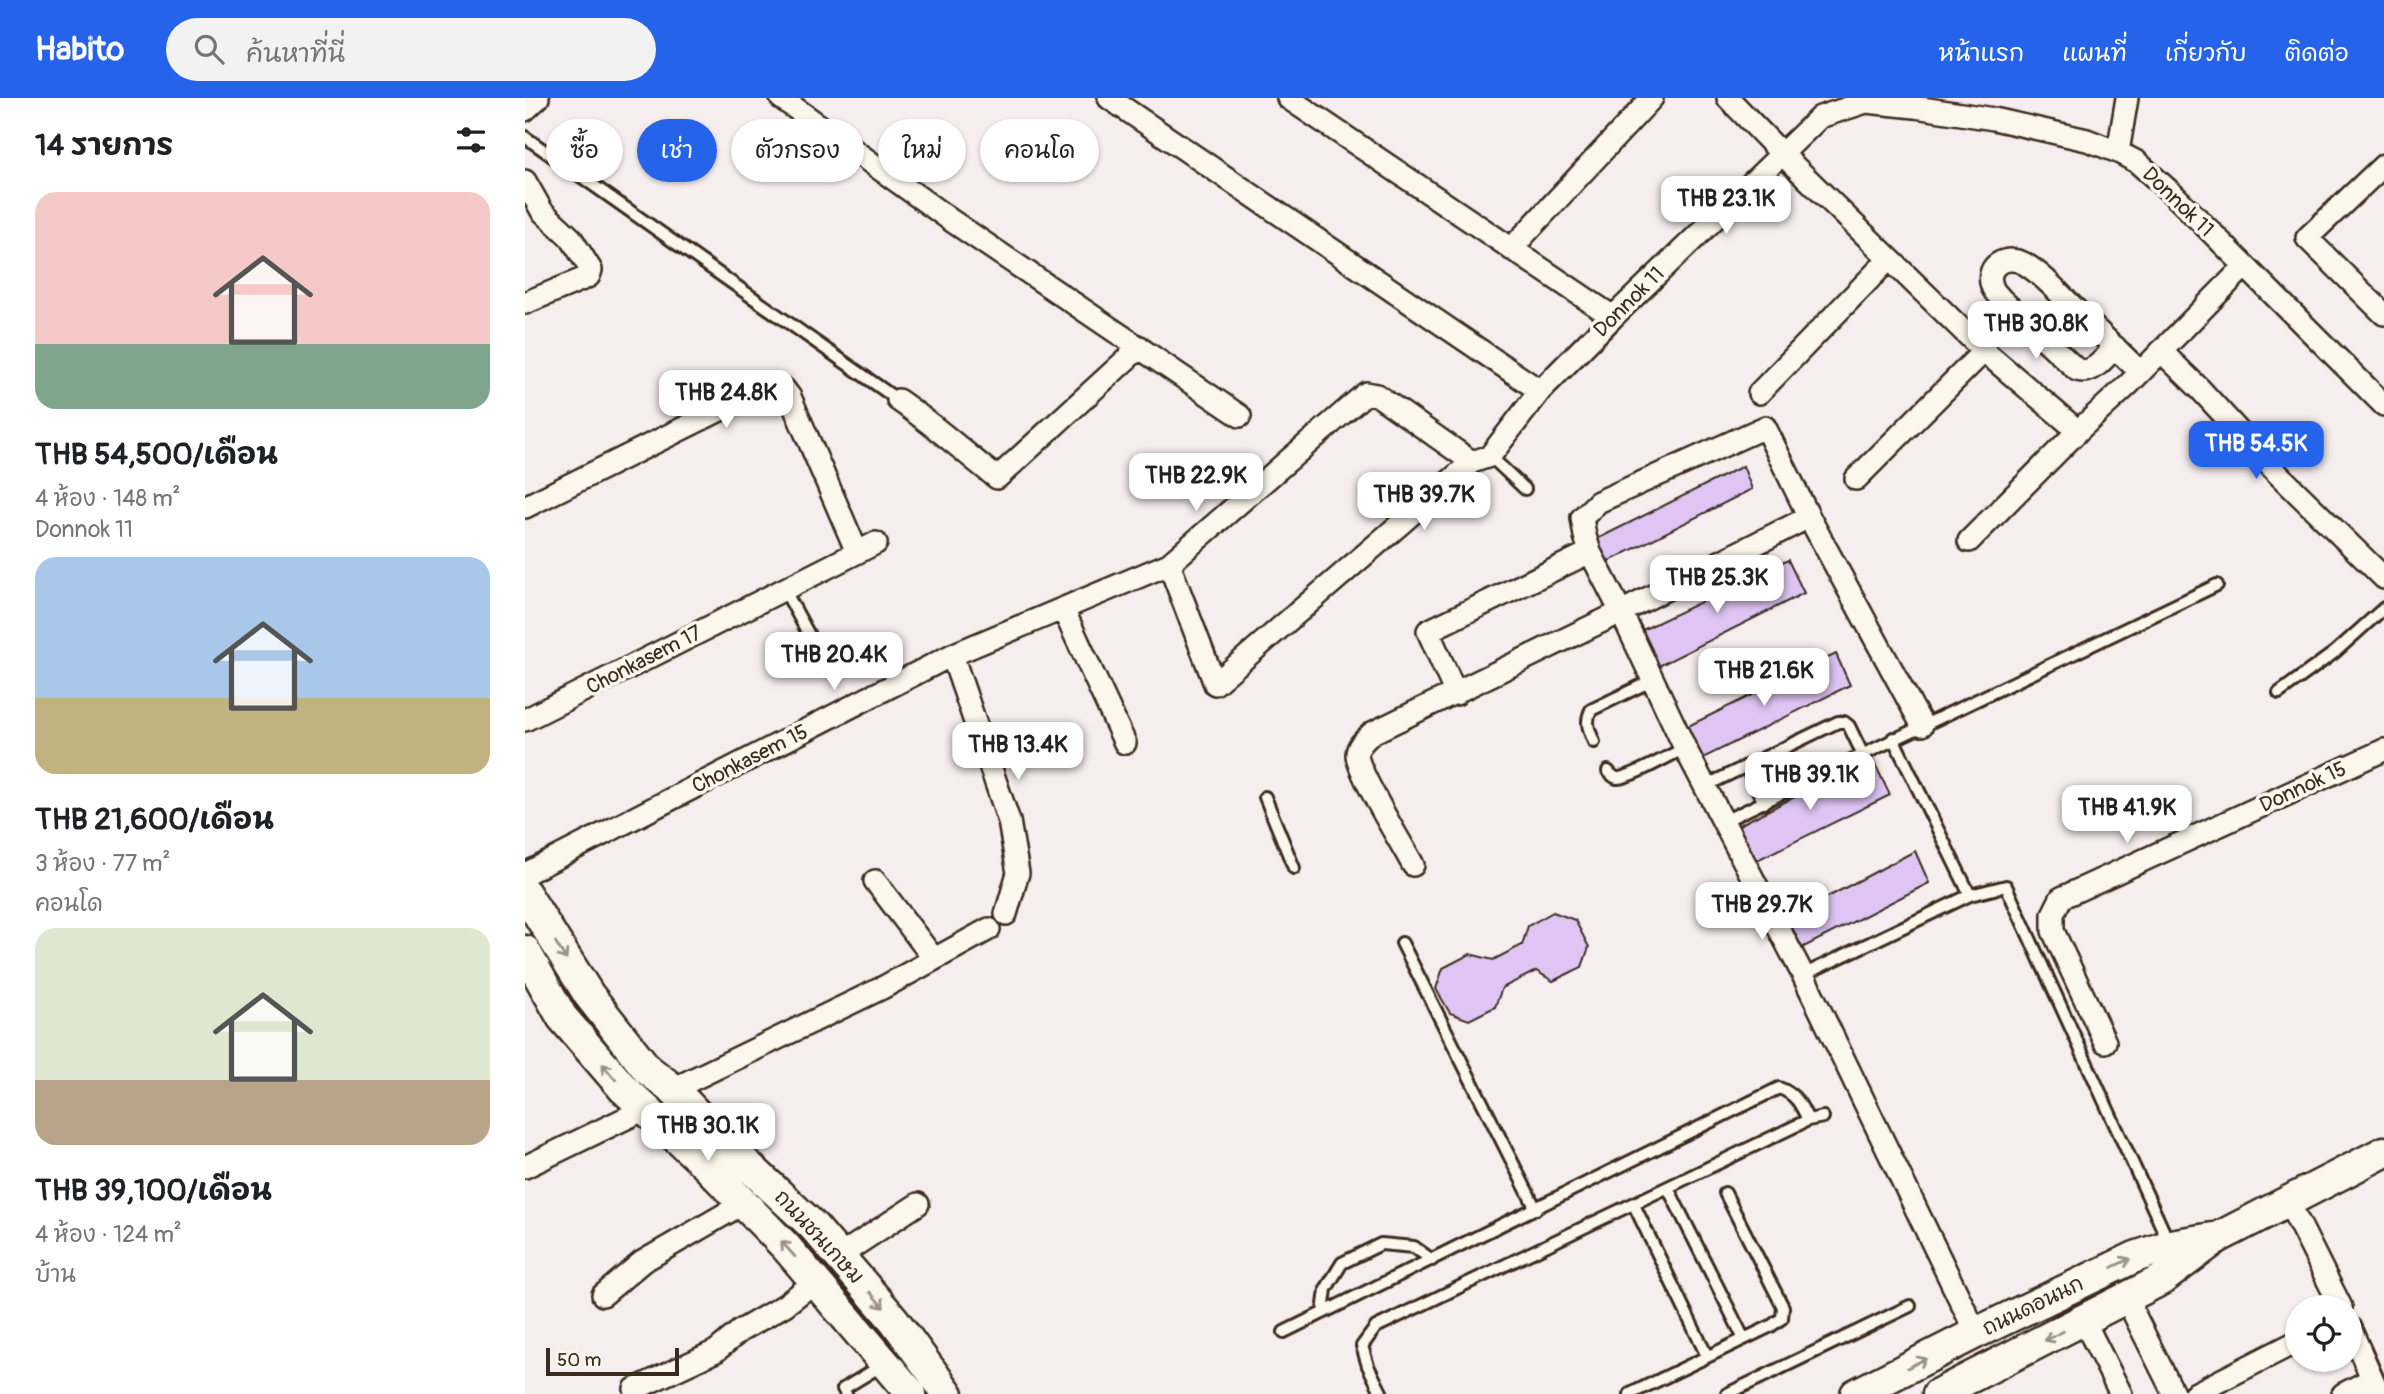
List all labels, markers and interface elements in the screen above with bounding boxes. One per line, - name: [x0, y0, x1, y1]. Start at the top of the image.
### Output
- search box: [166, 18, 656, 81]
- text: Habito: [35, 29, 124, 70]
- icon: search: [190, 30, 228, 68]
- text: ค้นหาที่นี่: [246, 38, 345, 70]
- text: หน้าแรก: [1939, 39, 2024, 68]
- text: แผนที่: [2062, 39, 2127, 68]
- text: เกี่ยวกับ: [2165, 39, 2247, 68]
- text: ติดต่อ: [2285, 39, 2349, 68]
- chip: ซื้อ: [546, 119, 623, 182]
- chip: เช่า: [637, 119, 717, 182]
- chip: ตัวกรอง: [731, 119, 864, 182]
- chip: ใหม่: [878, 119, 966, 182]
- chip: คอนโด: [980, 119, 1099, 182]
- icon: filters: [452, 121, 490, 159]
- text: 14 รายการ: [35, 127, 173, 164]
- street label: Donnok 11: [2136, 161, 2220, 243]
- pin: THB 23.1K: [1646, 176, 1806, 236]
- text: THB 23.1K: [1677, 184, 1775, 213]
- icon: home: [200, 237, 326, 363]
- street label: Donnok 11: [1588, 261, 1670, 343]
- pin: THB 30.8K: [1956, 302, 2116, 361]
- text: THB 30.8K: [1984, 309, 2088, 338]
- pin: THB 24.8K: [646, 370, 806, 430]
- text: THB 24.8K: [675, 378, 777, 407]
- pin: THB 54.5K: [2176, 422, 2336, 481]
- text: THB 54.5K: [2205, 429, 2307, 458]
- text: THB 54,500/เดือน: [35, 436, 278, 473]
- pin: THB 22.9K: [1116, 454, 1276, 513]
- text: THB 22.9K: [1145, 461, 1247, 490]
- pin: THB 39.7K: [1344, 472, 1504, 532]
- text: THB 39.7K: [1373, 480, 1475, 509]
- text: 4 ห้อง · 148 m²: [35, 484, 180, 513]
- text: Donnok 11: [35, 515, 133, 544]
- pin: THB 25.3K: [1637, 556, 1797, 615]
- text: THB 25.3K: [1666, 563, 1768, 592]
- icon: home: [200, 603, 326, 729]
- street label: Chonkasem 17: [582, 619, 706, 701]
- pin: THB 20.4K: [754, 632, 914, 692]
- text: THB 20.4K: [781, 640, 887, 669]
- pin: THB 21.6K: [1684, 648, 1844, 708]
- text: THB 21.6K: [1714, 656, 1814, 685]
- street label: Chonkasem 15: [687, 718, 813, 800]
- pin: THB 13.4K: [938, 722, 1098, 782]
- text: THB 13.4K: [968, 730, 1068, 759]
- pin: THB 39.1K: [1730, 752, 1890, 812]
- street label: Donnok 15: [2255, 755, 2351, 819]
- text: THB 39.1K: [1761, 760, 1859, 789]
- pin: THB 41.9K: [2047, 786, 2207, 845]
- text: THB 41.9K: [2078, 793, 2176, 822]
- text: THB 21,600/เดือน: [35, 801, 274, 838]
- text: 3 ห้อง · 77 m²: [35, 849, 170, 878]
- pin: THB 29.7K: [1682, 882, 1842, 942]
- text: คอนโด: [35, 889, 103, 918]
- text: THB 29.7K: [1711, 890, 1813, 919]
- one-way arrow: [555, 940, 569, 960]
- icon: home: [200, 974, 326, 1100]
- one-way arrow: [601, 1063, 617, 1081]
- pin: THB 30.1K: [628, 1104, 788, 1163]
- text: THB 30.1K: [657, 1111, 759, 1140]
- text: THB 39,100/เดือน: [35, 1172, 272, 1209]
- street label: ถนนชนเกษม: [768, 1184, 870, 1290]
- text: 4 ห้อง · 124 m²: [35, 1220, 182, 1249]
- one-way arrow: [779, 1241, 796, 1258]
- one-way arrow: [2111, 1256, 2132, 1269]
- text: บ้าน: [35, 1260, 76, 1289]
- street label: ถนนดอนนก: [1978, 1270, 2088, 1342]
- one-way arrow: [869, 1291, 885, 1309]
- map controls: [2285, 1295, 2362, 1372]
- button: locate: [2285, 1295, 2362, 1372]
- one-way arrow: [2044, 1329, 2065, 1343]
- scale bar: [546, 1345, 679, 1377]
- text: 50 m: [557, 1348, 601, 1372]
- one-way arrow: [1906, 1355, 1927, 1369]

